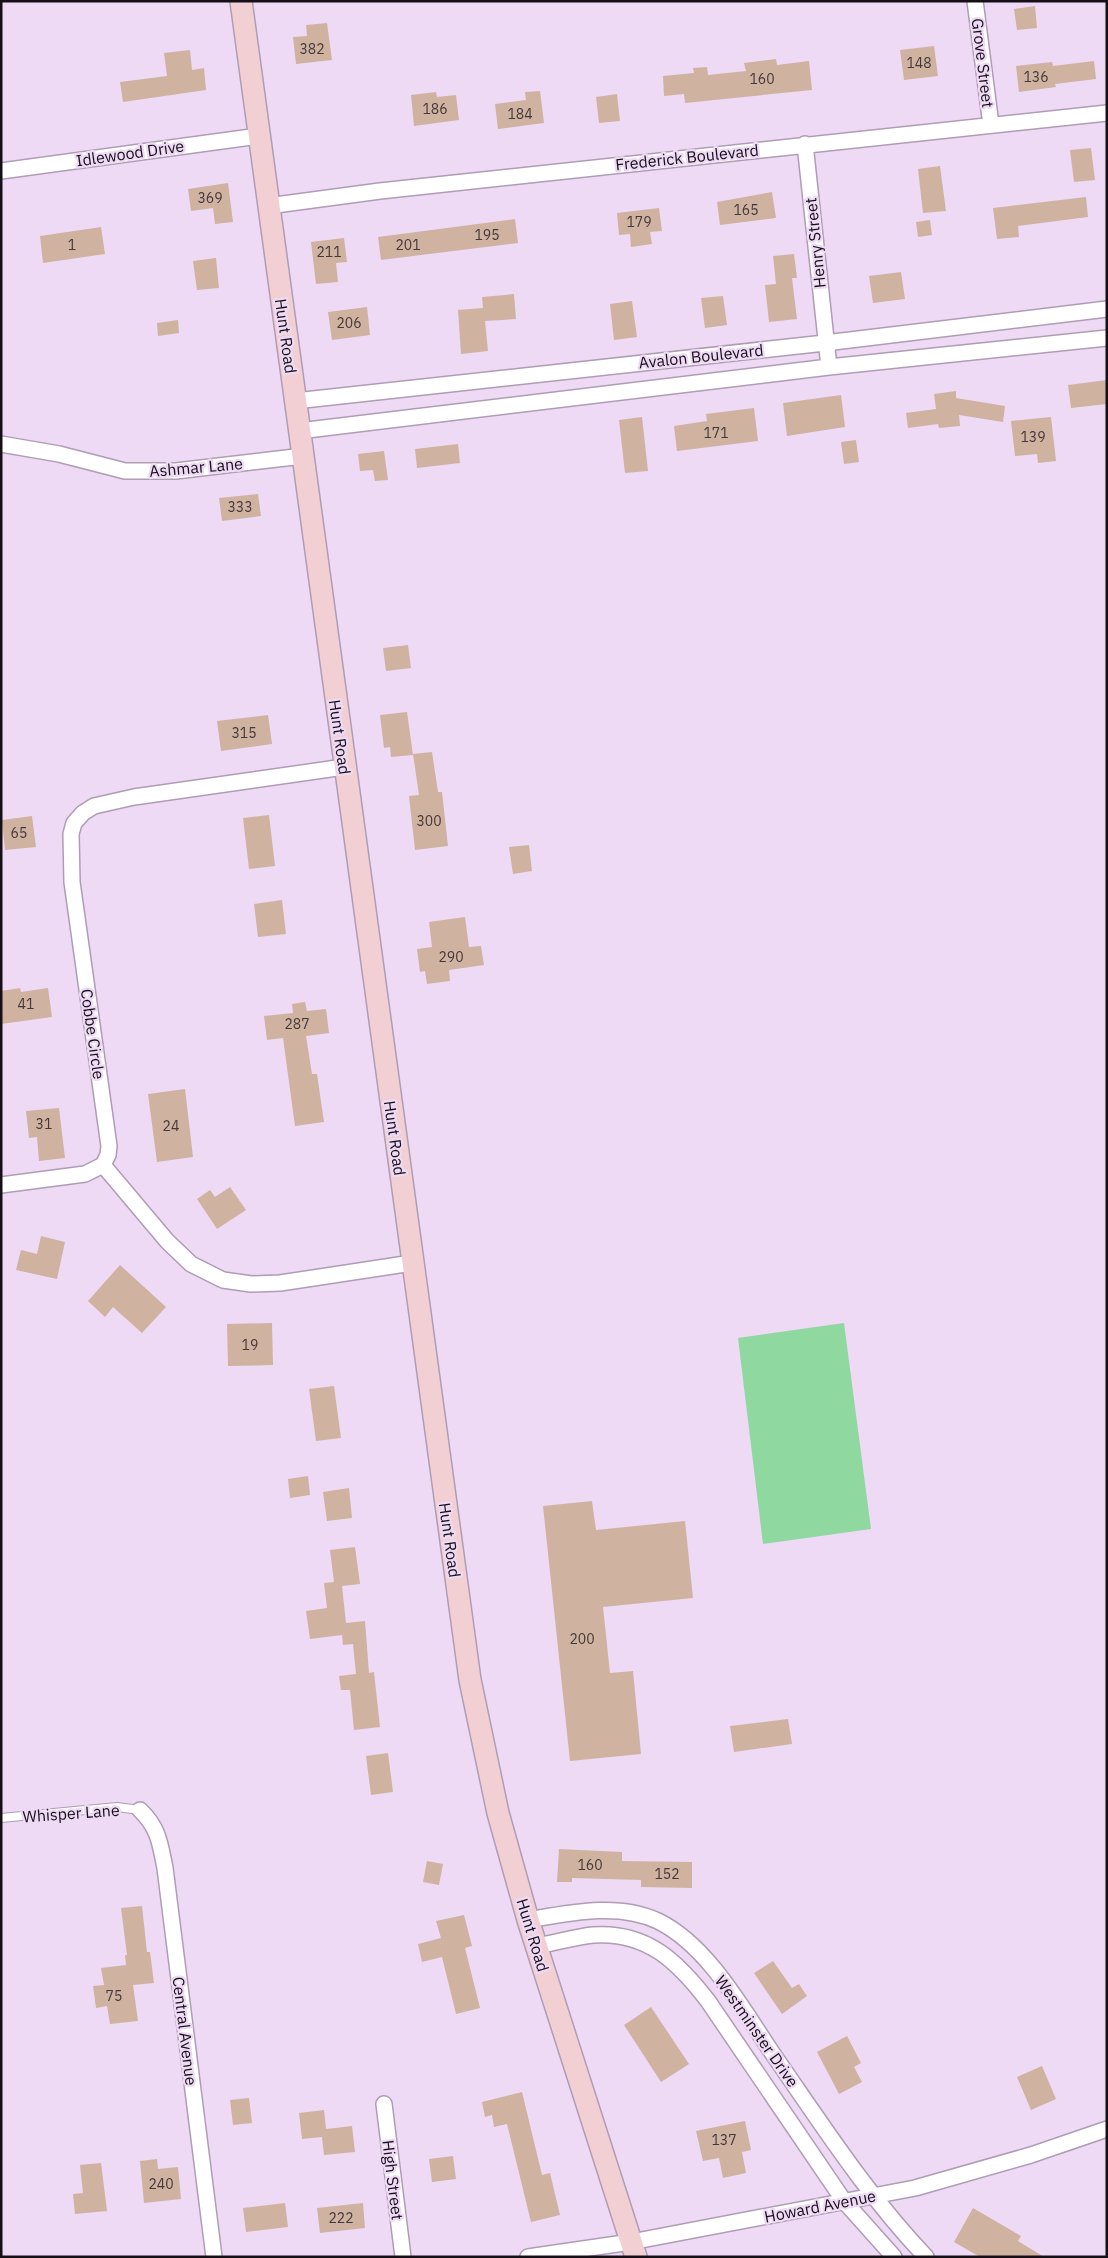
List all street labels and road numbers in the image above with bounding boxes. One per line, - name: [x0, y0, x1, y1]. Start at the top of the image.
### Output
- street label: Grove Street: [968, 17, 998, 109]
- street label: Idlewood Drive: [75, 135, 186, 170]
- street label: Frederick Boulevard: [614, 140, 760, 174]
- street label: Henry Street: [800, 197, 830, 289]
- street label: Hunt Road: [271, 297, 301, 375]
- street label: Avalon Boulevard: [638, 340, 764, 372]
- street label: Ashmar Lane: [148, 453, 244, 481]
- street label: Hunt Road: [325, 698, 355, 776]
- street label: Cobbe Circle: [77, 988, 109, 1081]
- street label: Hunt Road: [380, 1099, 410, 1177]
- street label: Hunt Road: [435, 1501, 465, 1579]
- street label: Whisper Lane: [22, 1800, 120, 1826]
- street label: Hunt Road: [512, 1896, 554, 1974]
- street label: Westminster Drive: [711, 1971, 803, 2091]
- street label: Central Avenue: [168, 1976, 202, 2087]
- street label: High Street: [378, 2139, 408, 2221]
- street label: Howard Avenue: [763, 2185, 878, 2227]

